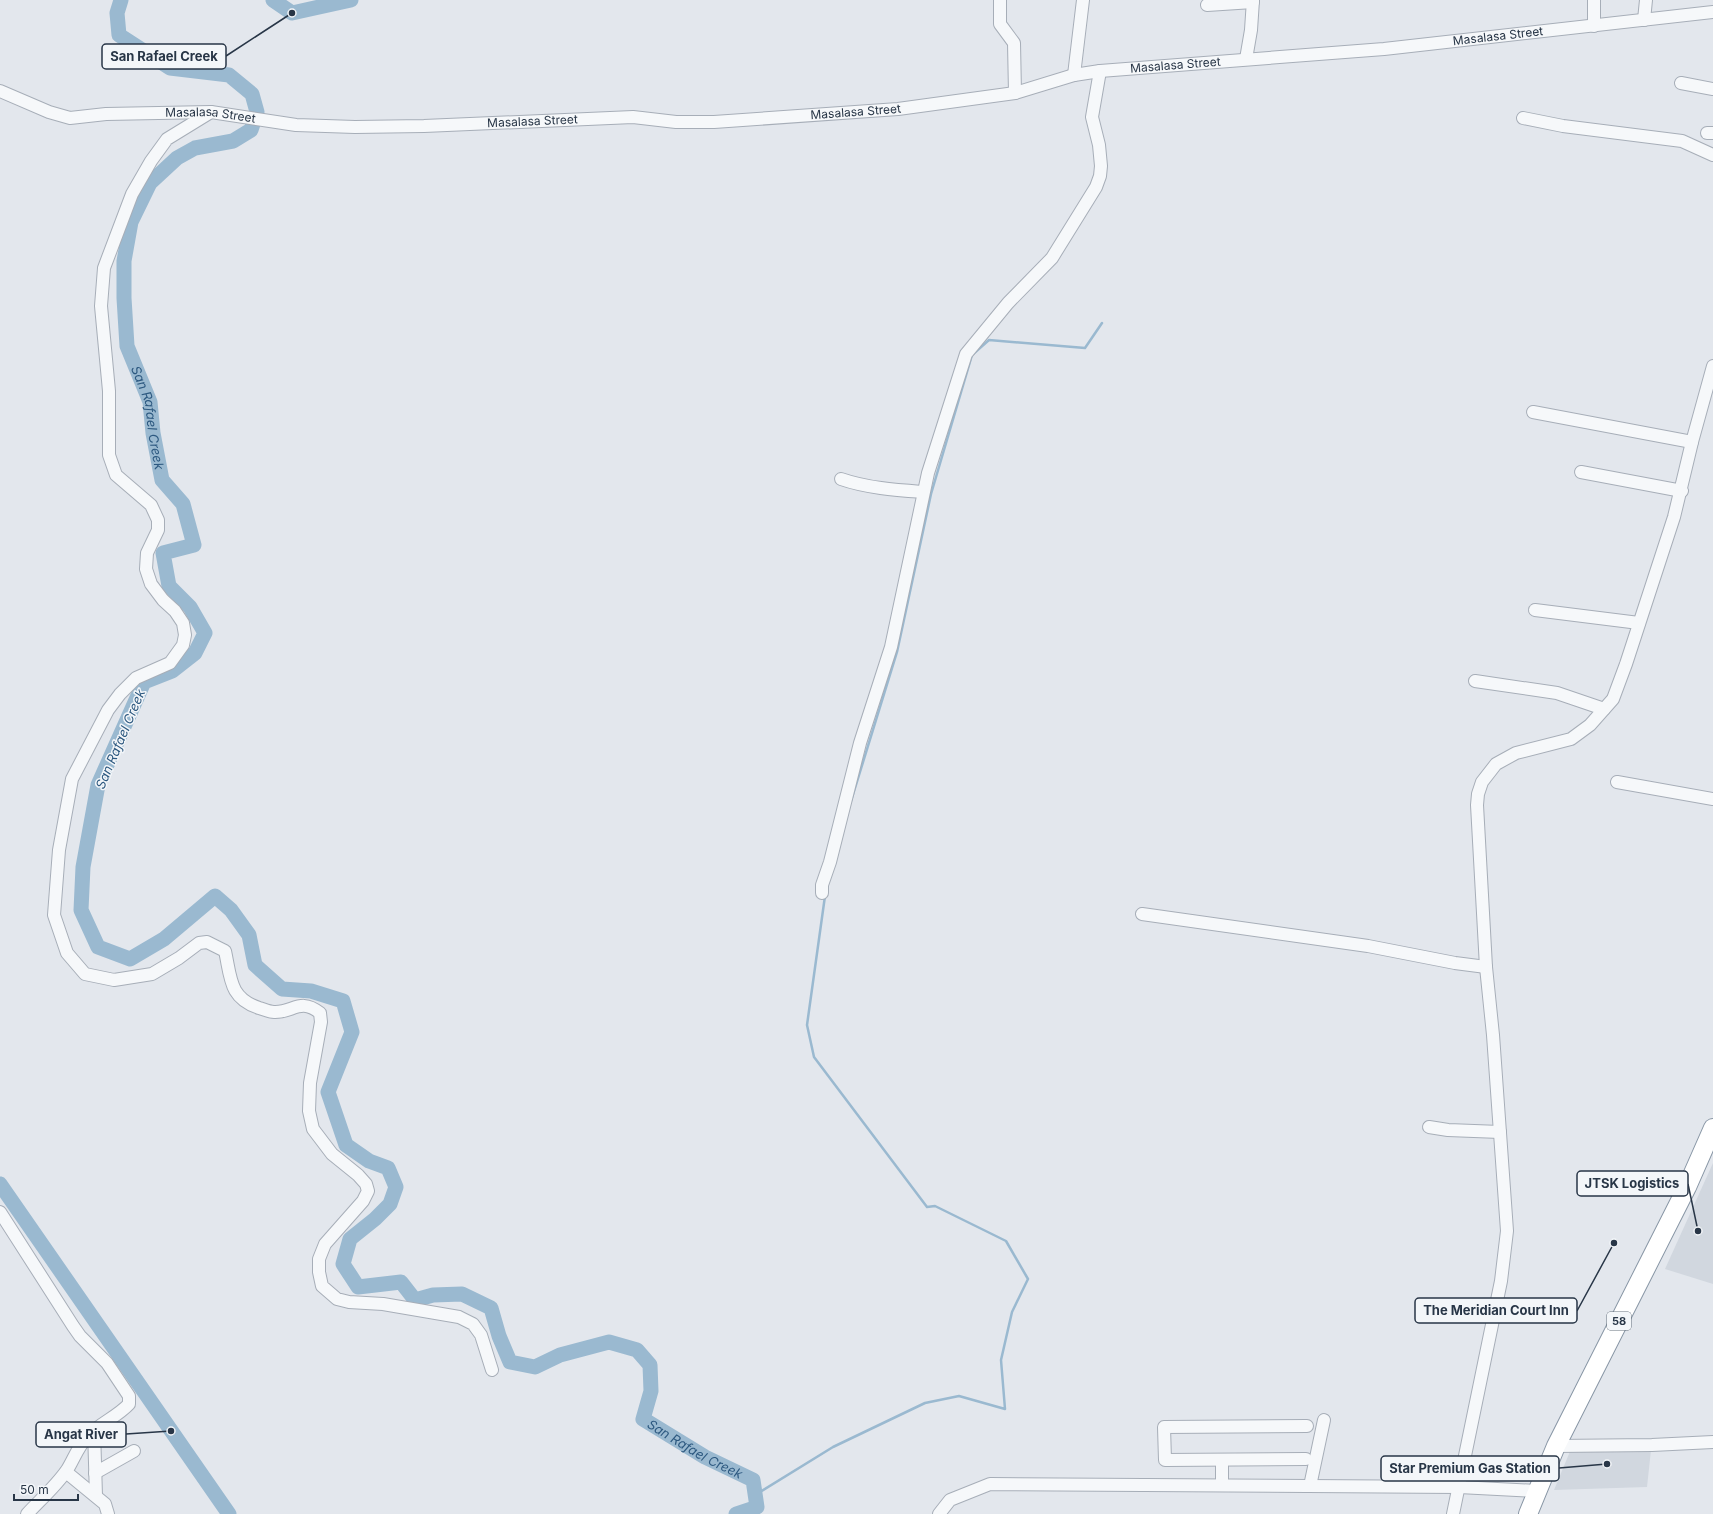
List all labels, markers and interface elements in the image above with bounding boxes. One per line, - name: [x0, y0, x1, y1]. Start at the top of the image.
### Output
- street label: Masalasa Street: [1452, 23, 1544, 48]
- callout: San Rafael Creek: [102, 44, 226, 69]
- text: San Rafael Creek: [110, 48, 218, 64]
- street label: Masalasa Street: [1129, 54, 1221, 76]
- street label: Masalasa Street: [810, 101, 902, 122]
- street label: Masalasa Street: [165, 104, 257, 126]
- street label: Masalasa Street: [487, 111, 578, 130]
- water label: San Rafael Creek: [128, 363, 168, 472]
- water label: San Rafael Creek: [92, 686, 149, 791]
- callout: JTSK Logistics: [1577, 1171, 1688, 1196]
- text: JTSK Logistics: [1585, 1175, 1679, 1191]
- callout: The Meridian Court Inn: [1415, 1298, 1577, 1323]
- text: The Meridian Court Inn: [1423, 1302, 1569, 1318]
- road number: 58: [1607, 1312, 1631, 1330]
- water label: San Rafael Creek: [645, 1416, 746, 1482]
- callout: Angat River: [36, 1422, 126, 1447]
- text: Angat River: [44, 1426, 119, 1442]
- callout: Star Premium Gas Station: [1381, 1456, 1559, 1481]
- text: Star Premium Gas Station: [1389, 1460, 1551, 1476]
- scale bar: [14, 1476, 78, 1502]
- text: 50 m: [20, 1482, 49, 1497]

